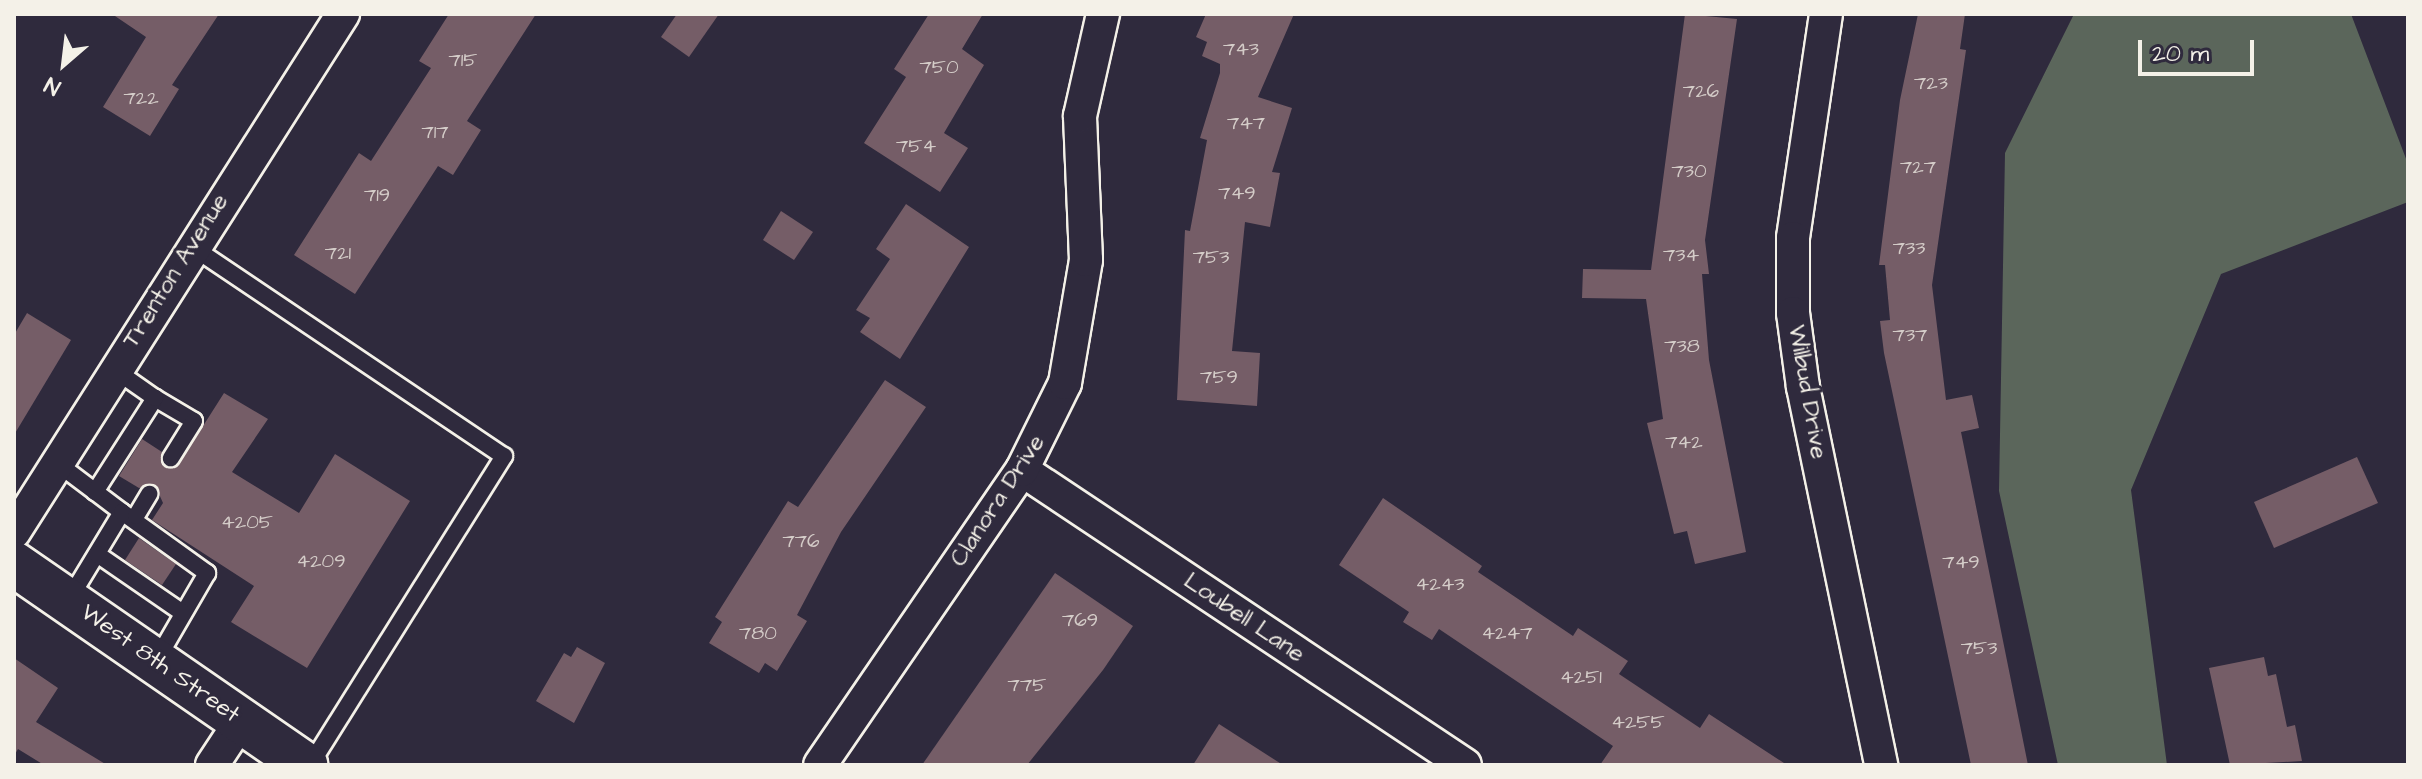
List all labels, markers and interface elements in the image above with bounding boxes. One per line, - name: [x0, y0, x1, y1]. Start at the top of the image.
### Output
- north arrow: [24, 24, 104, 104]
- scale bar: [2142, 24, 2258, 74]
- house number: 743: [1223, 37, 1259, 61]
- text: 20 m: [2152, 37, 2209, 71]
- house number: 715: [448, 48, 478, 72]
- house number: 750: [919, 55, 959, 79]
- text: N: [39, 69, 66, 103]
- house number: 723: [1914, 71, 1948, 95]
- house number: 726: [1683, 79, 1719, 103]
- house number: 722: [123, 86, 159, 110]
- house number: 747: [1227, 111, 1265, 135]
- house number: 717: [421, 120, 449, 144]
- house number: 754: [896, 134, 936, 158]
- house number: 727: [1900, 155, 1936, 179]
- house number: 730: [1671, 159, 1707, 183]
- house number: 749: [1218, 181, 1256, 205]
- house number: 719: [364, 183, 390, 207]
- street label: Trenton Avenue: [117, 189, 235, 353]
- house number: 733: [1893, 236, 1925, 260]
- house number: 721: [325, 241, 351, 265]
- house number: 734: [1663, 243, 1699, 267]
- house number: 753: [1193, 245, 1229, 269]
- street label: Wilbud Drive: [1781, 323, 1833, 461]
- house number: 737: [1893, 323, 1927, 347]
- house number: 738: [1664, 334, 1700, 358]
- house number: 759: [1200, 365, 1238, 389]
- street label: Clanora Drive: [945, 430, 1051, 572]
- house number: 742: [1665, 430, 1703, 454]
- house number: 4205: [221, 510, 273, 534]
- house number: 776: [782, 529, 820, 553]
- house number: 4209: [296, 549, 346, 573]
- house number: 749: [1942, 550, 1980, 574]
- street label: Loubell Lane: [1178, 567, 1310, 669]
- house number: 4243: [1416, 572, 1464, 596]
- street label: West 8th Street: [75, 598, 245, 730]
- house number: 769: [1062, 608, 1098, 632]
- house number: 780: [739, 621, 777, 645]
- house number: 4247: [1482, 621, 1532, 645]
- house number: 753: [1961, 636, 1997, 660]
- house number: 4251: [1560, 665, 1602, 689]
- house number: 775: [1008, 673, 1046, 697]
- house number: 4255: [1611, 710, 1665, 734]

